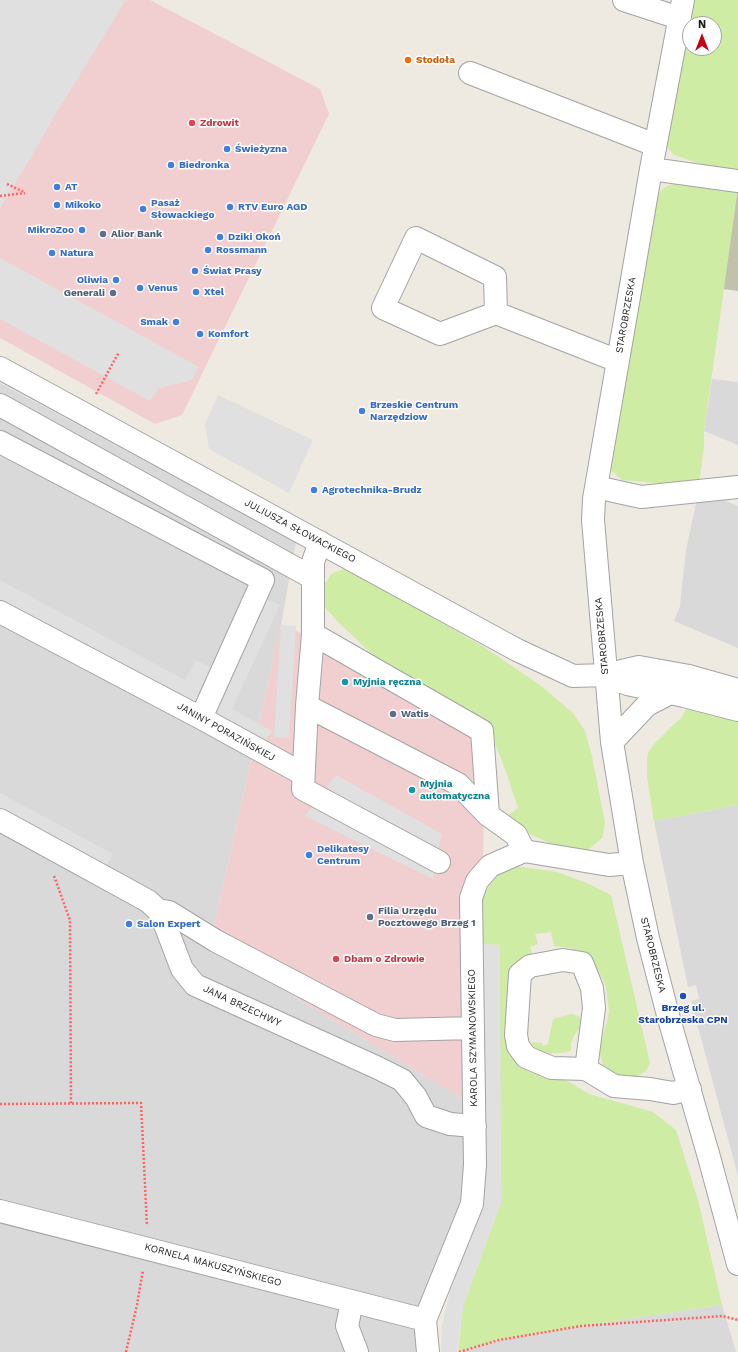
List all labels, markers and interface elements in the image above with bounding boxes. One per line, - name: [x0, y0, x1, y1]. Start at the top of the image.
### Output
- north arrow: [682, 16, 722, 56]
- text: N: [698, 18, 706, 31]
- place label: Stodoła: [416, 54, 455, 66]
- marker: Stodoła: [403, 55, 413, 65]
- place label: Zdrowit: [200, 117, 239, 129]
- marker: Zdrowit: [187, 118, 197, 128]
- place label: Świeżyzna: [235, 143, 287, 155]
- marker: Świeżyzna: [222, 144, 232, 154]
- place label: Biedronka: [179, 159, 229, 171]
- marker: Biedronka: [166, 160, 176, 170]
- place label: AT: [65, 181, 77, 193]
- marker: AT: [52, 182, 62, 192]
- place label: Pasaż Słowackiego: [151, 197, 214, 220]
- place label: Mikoko: [65, 199, 101, 211]
- marker: Mikoko: [52, 200, 62, 210]
- place label: RTV Euro AGD: [238, 201, 307, 213]
- marker: RTV Euro AGD: [225, 202, 235, 212]
- marker: Pasaż Słowackiego: [138, 204, 148, 214]
- place label: MikroZoo: [27, 224, 74, 236]
- marker: MikroZoo: [77, 225, 87, 235]
- place label: Alior Bank: [111, 228, 162, 240]
- marker: Alior Bank: [98, 229, 108, 239]
- place label: Dziki Okoń: [228, 231, 281, 243]
- marker: Dziki Okoń: [215, 232, 225, 242]
- place label: Rossmann: [216, 244, 267, 256]
- marker: Rossmann: [203, 245, 213, 255]
- place label: Natura: [60, 247, 94, 259]
- marker: Natura: [47, 248, 57, 258]
- place label: Świat Prasy: [203, 265, 262, 277]
- marker: Świat Prasy: [190, 266, 200, 276]
- place label: Oliwia: [77, 274, 108, 286]
- marker: Oliwia: [111, 275, 121, 285]
- street label: STAROBRZESKA: [613, 276, 639, 354]
- place label: Venus: [148, 282, 178, 294]
- marker: Venus: [135, 283, 145, 293]
- place label: Xtel: [204, 286, 224, 298]
- place label: Generali: [64, 287, 105, 299]
- marker: Xtel: [191, 287, 201, 297]
- marker: Generali: [108, 288, 118, 298]
- place label: Smak: [140, 316, 168, 328]
- marker: Smak: [171, 317, 181, 327]
- place label: Komfort: [208, 328, 249, 340]
- marker: Komfort: [195, 329, 205, 339]
- place label: Brzeskie Centrum Narzędziow: [370, 399, 458, 422]
- marker: Brzeskie Centrum Narzędziow: [357, 406, 367, 416]
- place label: Agrotechnika-Brudz: [322, 484, 422, 496]
- marker: Agrotechnika-Brudz: [309, 485, 319, 495]
- street label: JULIUSZA SŁOWACKIEGO: [242, 497, 358, 565]
- street label: STAROBRZESKA: [593, 597, 611, 675]
- place label: Myjnia ręczna: [353, 676, 421, 688]
- marker: Myjnia ręczna: [340, 677, 350, 687]
- street label: JANINY PORAZIŃSKIEJ: [175, 700, 277, 764]
- place label: Watis: [401, 708, 429, 720]
- marker: Watis: [388, 709, 398, 719]
- place label: Myjnia automatyczna: [420, 778, 490, 802]
- marker: Myjnia automatyczna: [407, 785, 417, 795]
- place label: Delikatesy Centrum: [317, 843, 369, 866]
- marker: Delikatesy Centrum: [304, 850, 314, 860]
- place label: Filia Urzędu Pocztowego Brzeg 1: [378, 905, 476, 928]
- marker: Filia Urzędu Pocztowego Brzeg 1: [365, 912, 375, 922]
- street label: STAROBRZESKA: [638, 916, 668, 994]
- place label: Salon Expert: [137, 918, 200, 930]
- marker: Salon Expert: [124, 919, 134, 929]
- place label: Dbam o Zdrowie: [344, 953, 425, 965]
- marker: Dbam o Zdrowie: [331, 954, 341, 964]
- street label: KAROLA SZYMANOWSKIEGO: [466, 969, 480, 1107]
- street label: JANA BRZECHWY: [201, 983, 283, 1029]
- marker: Brzeg ul. Starobrzeska CPN: [678, 991, 688, 1001]
- place label: Brzeg ul. Starobrzeska CPN: [638, 1002, 728, 1026]
- street label: KORNELA MAKUSZYŃSKIEGO: [143, 1241, 283, 1289]

